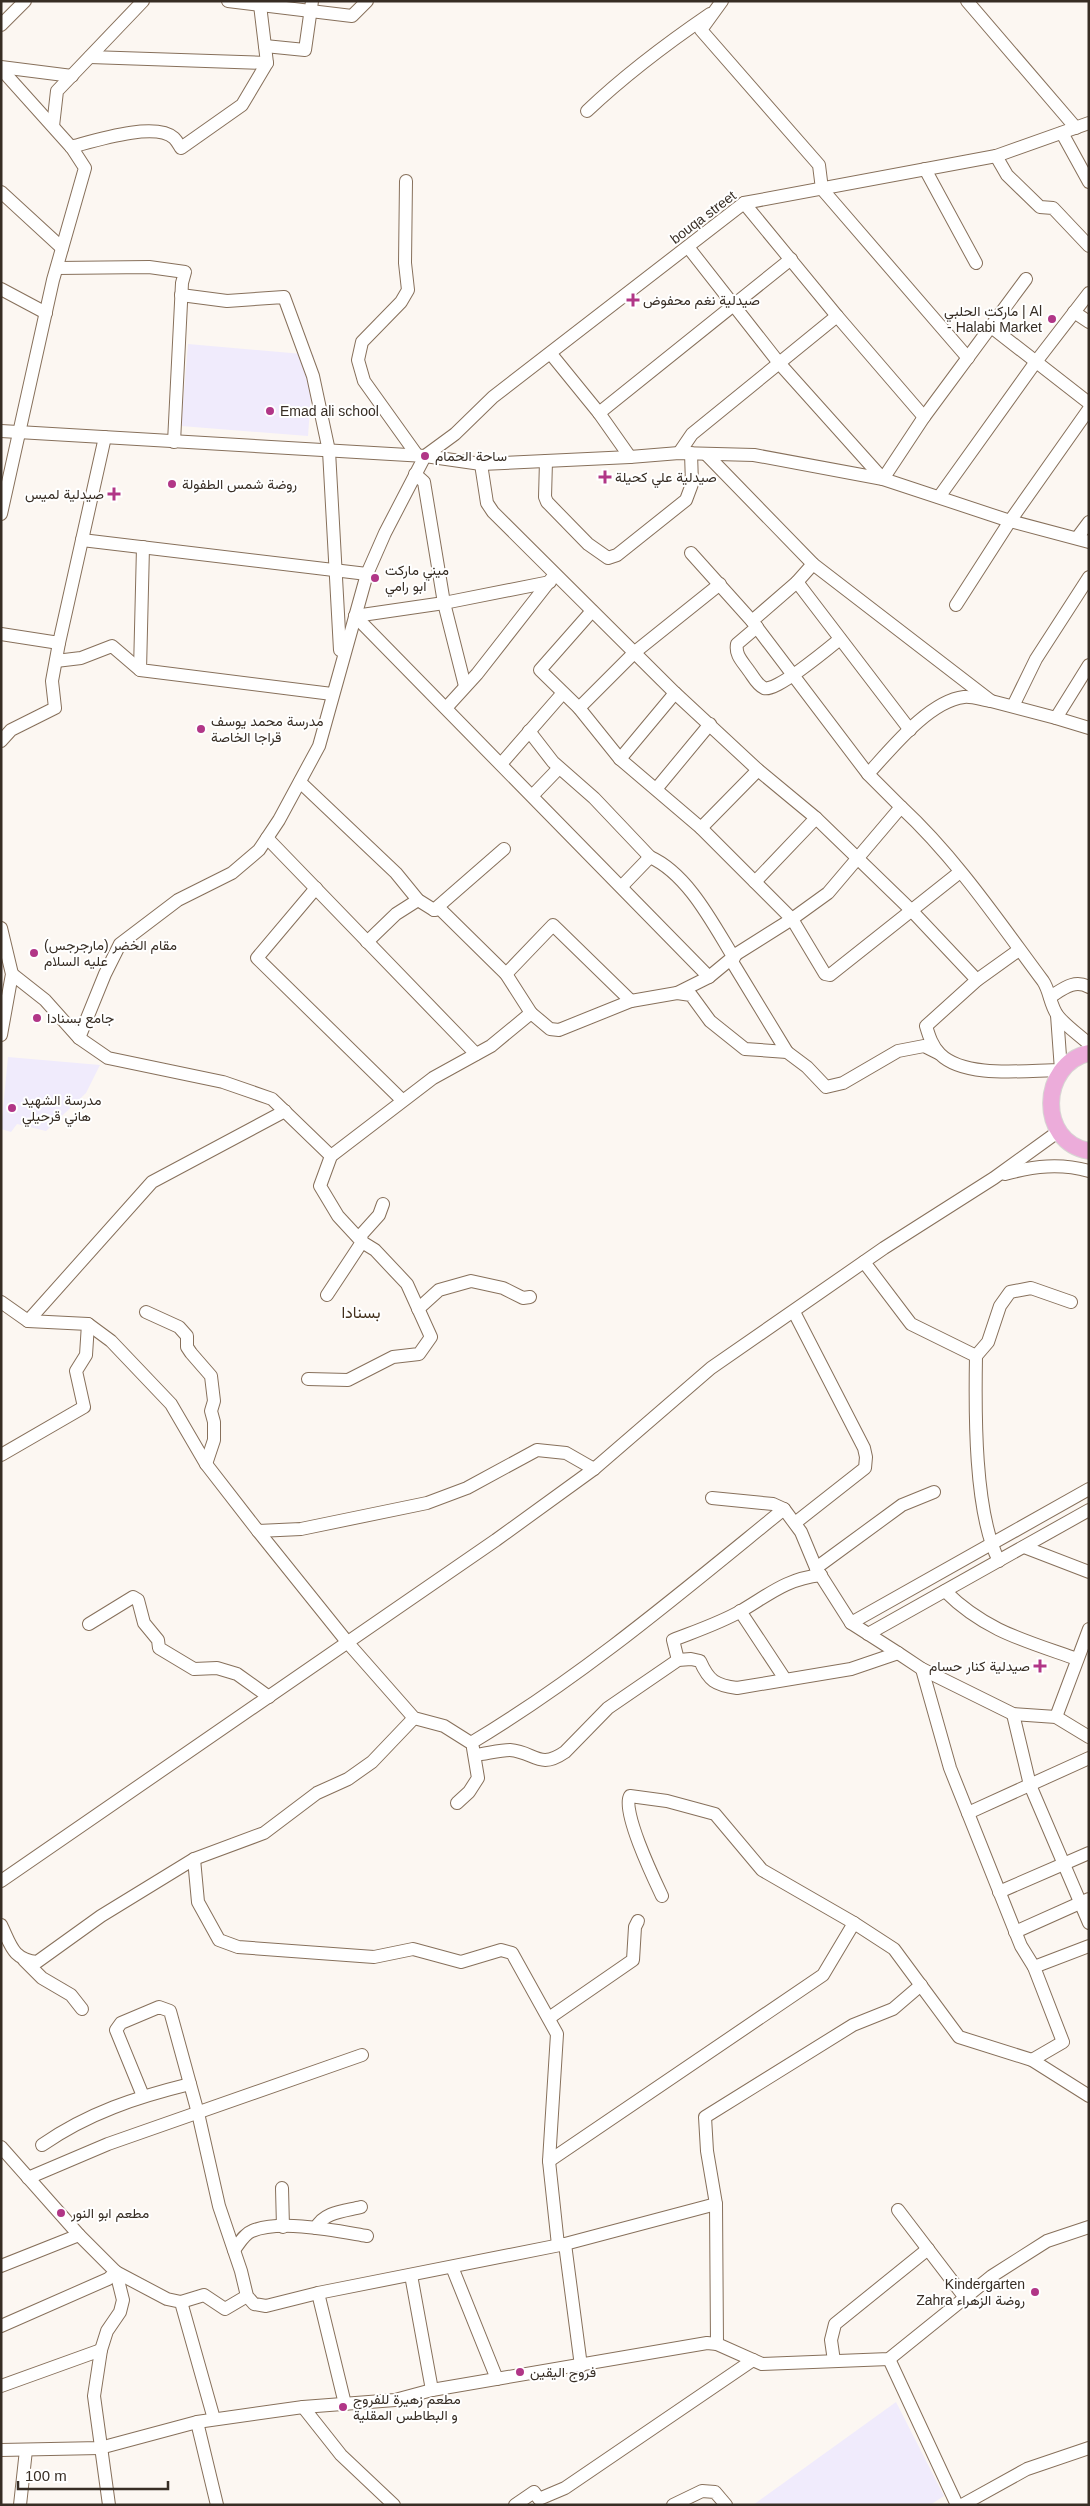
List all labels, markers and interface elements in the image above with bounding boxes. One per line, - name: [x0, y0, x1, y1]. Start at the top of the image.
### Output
- street label: bouqa street: [667, 187, 739, 247]
- place label: صيدلية نغم محفوض: [643, 292, 760, 309]
- marker: صيدلية نغم محفوض: [627, 294, 639, 306]
- place label: ماركت الحلبي | Al - Halabi Market: [944, 303, 1042, 335]
- marker: ماركت الحلبي | Al - Halabi Market: [1046, 313, 1058, 325]
- place label: Emad ali school: [280, 403, 379, 419]
- marker: Emad ali school: [264, 405, 276, 417]
- place label: ساحة الحمام: [435, 448, 507, 465]
- marker: ساحة الحمام: [419, 450, 431, 462]
- place label: صيدلية علي كحيلة: [615, 469, 717, 489]
- marker: صيدلية علي كحيلة: [599, 471, 611, 483]
- place label: روضة شمس الطفولة: [182, 476, 297, 493]
- marker: روضة شمس الطفولة: [166, 478, 178, 490]
- place label: صيدلية لميس: [25, 486, 104, 503]
- marker: صيدلية لميس: [108, 488, 120, 500]
- place label: ميني ماركت ابو رامي: [385, 562, 449, 598]
- marker: ميني ماركت ابو رامي: [369, 572, 381, 584]
- place label: مدرسة محمد يوسف قراجا الخاصة: [211, 713, 324, 746]
- marker: مدرسة محمد يوسف قراجا الخاصة: [195, 723, 207, 735]
- place label: مقام الخضر (مارجرجس) عليه السلام: [44, 937, 177, 970]
- marker: مقام الخضر (مارجرجس) عليه السلام: [28, 947, 40, 959]
- place label: جامع بسنادا: [47, 1010, 114, 1029]
- marker: جامع بسنادا: [31, 1012, 43, 1024]
- place label: مدرسة الشهيد هاني قرحيلي: [22, 1092, 101, 1128]
- marker: مدرسة الشهيد هاني قرحيلي: [6, 1102, 18, 1114]
- district label: بسنادا: [341, 1304, 381, 1322]
- place label: صيدلية كنار حسام: [929, 1658, 1030, 1675]
- marker: صيدلية كنار حسام: [1034, 1660, 1046, 1672]
- place label: مطعم ابو النور: [70, 2205, 149, 2222]
- marker: مطعم ابو النور: [55, 2207, 67, 2219]
- place label: Kindergarten Zahra روضة الزهراء: [916, 2276, 1025, 2309]
- marker: Kindergarten Zahra روضة الزهراء: [1029, 2286, 1041, 2298]
- place label: فروج اليقين: [530, 2364, 596, 2383]
- marker: فروج اليقين: [514, 2366, 526, 2378]
- place label: مطعم زهيرة للفروج و البطاطس المقلية: [353, 2391, 461, 2424]
- marker: مطعم زهيرة للفروج و البطاطس المقلية: [337, 2401, 349, 2413]
- scale bar: [18, 2458, 168, 2490]
- text: 100 m: [25, 2467, 67, 2484]

